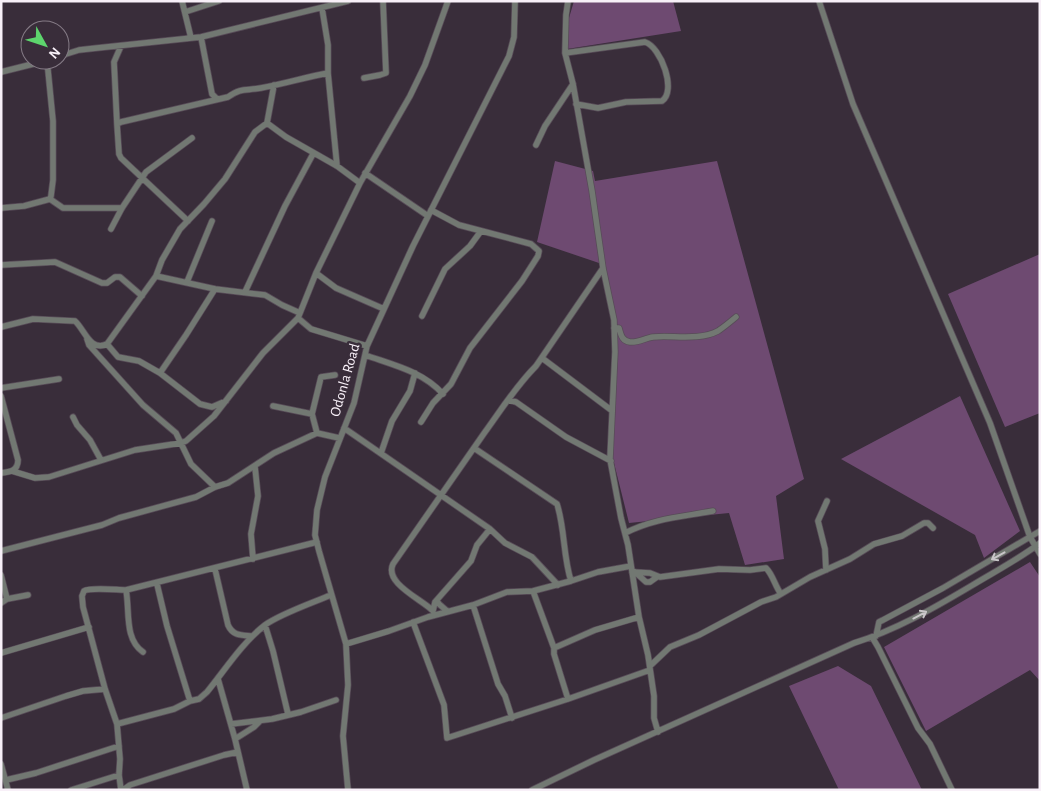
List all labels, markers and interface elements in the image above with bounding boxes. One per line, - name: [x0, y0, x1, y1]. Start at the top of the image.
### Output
- north arrow: [20, 20, 70, 70]
- text: N: [46, 44, 63, 61]
- street label: Odonla Road: [327, 342, 363, 418]
- one-way arrow: [990, 551, 1005, 561]
- one-way arrow: [912, 609, 926, 619]

